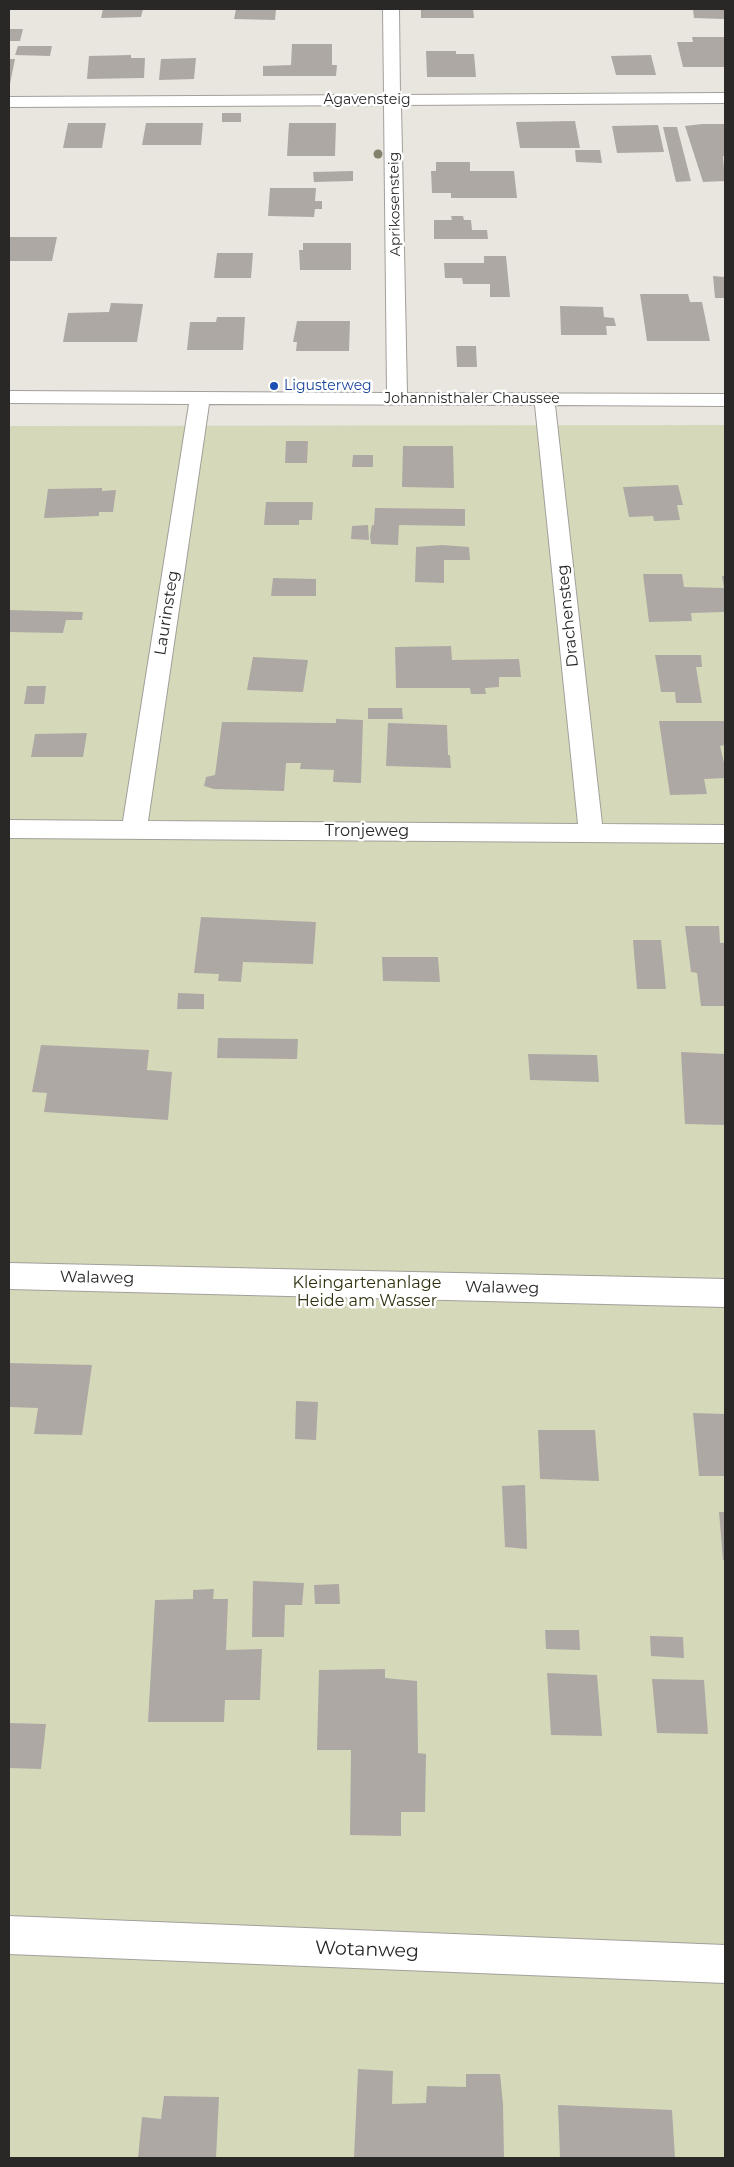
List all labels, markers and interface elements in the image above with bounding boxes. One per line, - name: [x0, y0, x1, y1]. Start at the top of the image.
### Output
- street label: Agavensteig: [323, 92, 411, 108]
- street label: Aprikosensteig: [386, 152, 404, 256]
- place label: Ligusterweg: [284, 378, 372, 394]
- marker: Ligusterweg: [268, 380, 280, 392]
- street label: Johannisthaler Chaussee: [384, 391, 560, 407]
- street label: Drachensteg: [553, 564, 583, 668]
- street label: Laurinsteg: [151, 569, 183, 657]
- street label: Tronjeweg: [325, 821, 409, 841]
- street label: Walaweg: [60, 1268, 134, 1288]
- park label: Kleingartenanlage Heide am Wasser: [293, 1273, 441, 1311]
- street label: Walaweg: [465, 1278, 539, 1298]
- street label: Wotanweg: [315, 1937, 419, 1963]

